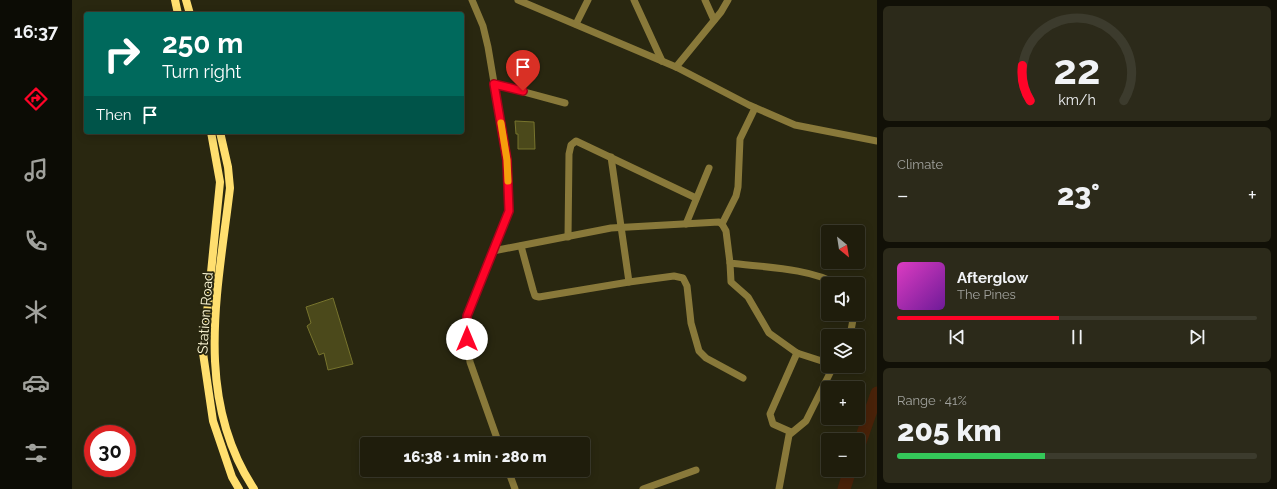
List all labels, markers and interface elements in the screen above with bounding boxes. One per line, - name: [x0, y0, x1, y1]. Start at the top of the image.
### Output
- text: 16:37: [14, 21, 58, 42]
- text: 250 m: [162, 27, 243, 60]
- icon: right: [96, 28, 148, 80]
- text: 22: [1054, 45, 1100, 94]
- pin: [506, 50, 540, 91]
- icon: arrive: [512, 56, 534, 78]
- text: Turn right: [162, 61, 241, 82]
- icon: directions: [22, 85, 50, 113]
- text: km/h: [1058, 92, 1096, 108]
- icon: arrive: [139, 104, 161, 126]
- text: Then: [96, 106, 131, 124]
- icon: music: [22, 156, 50, 184]
- text: Climate: [897, 157, 943, 172]
- text: 23°: [1057, 177, 1100, 212]
- text: −: [897, 182, 909, 208]
- text: +: [1248, 182, 1257, 208]
- north arrow: [821, 225, 865, 269]
- map controls: [821, 225, 865, 477]
- icon: phone: [22, 227, 50, 255]
- text: Afterglow: [957, 269, 1028, 287]
- street label: Station Road: [194, 272, 216, 354]
- button: sound: [821, 277, 865, 321]
- text: The Pines: [957, 287, 1016, 302]
- icon: climate: [22, 298, 50, 326]
- position arrow: [446, 318, 488, 360]
- icon: previous: [946, 326, 968, 348]
- icon: pause: [1066, 326, 1088, 348]
- icon: next: [1186, 326, 1208, 348]
- button: layers: [821, 329, 865, 373]
- icon: car: [22, 369, 50, 397]
- button: +: [821, 381, 865, 425]
- text: Range · 41%: [897, 393, 967, 408]
- text: 205 km: [897, 413, 1002, 448]
- speed limit sign: 30: [84, 425, 136, 477]
- button: −: [821, 433, 865, 477]
- icon: filters: [22, 439, 50, 467]
- text: 16:38 · 1 min · 280 m: [404, 448, 546, 466]

